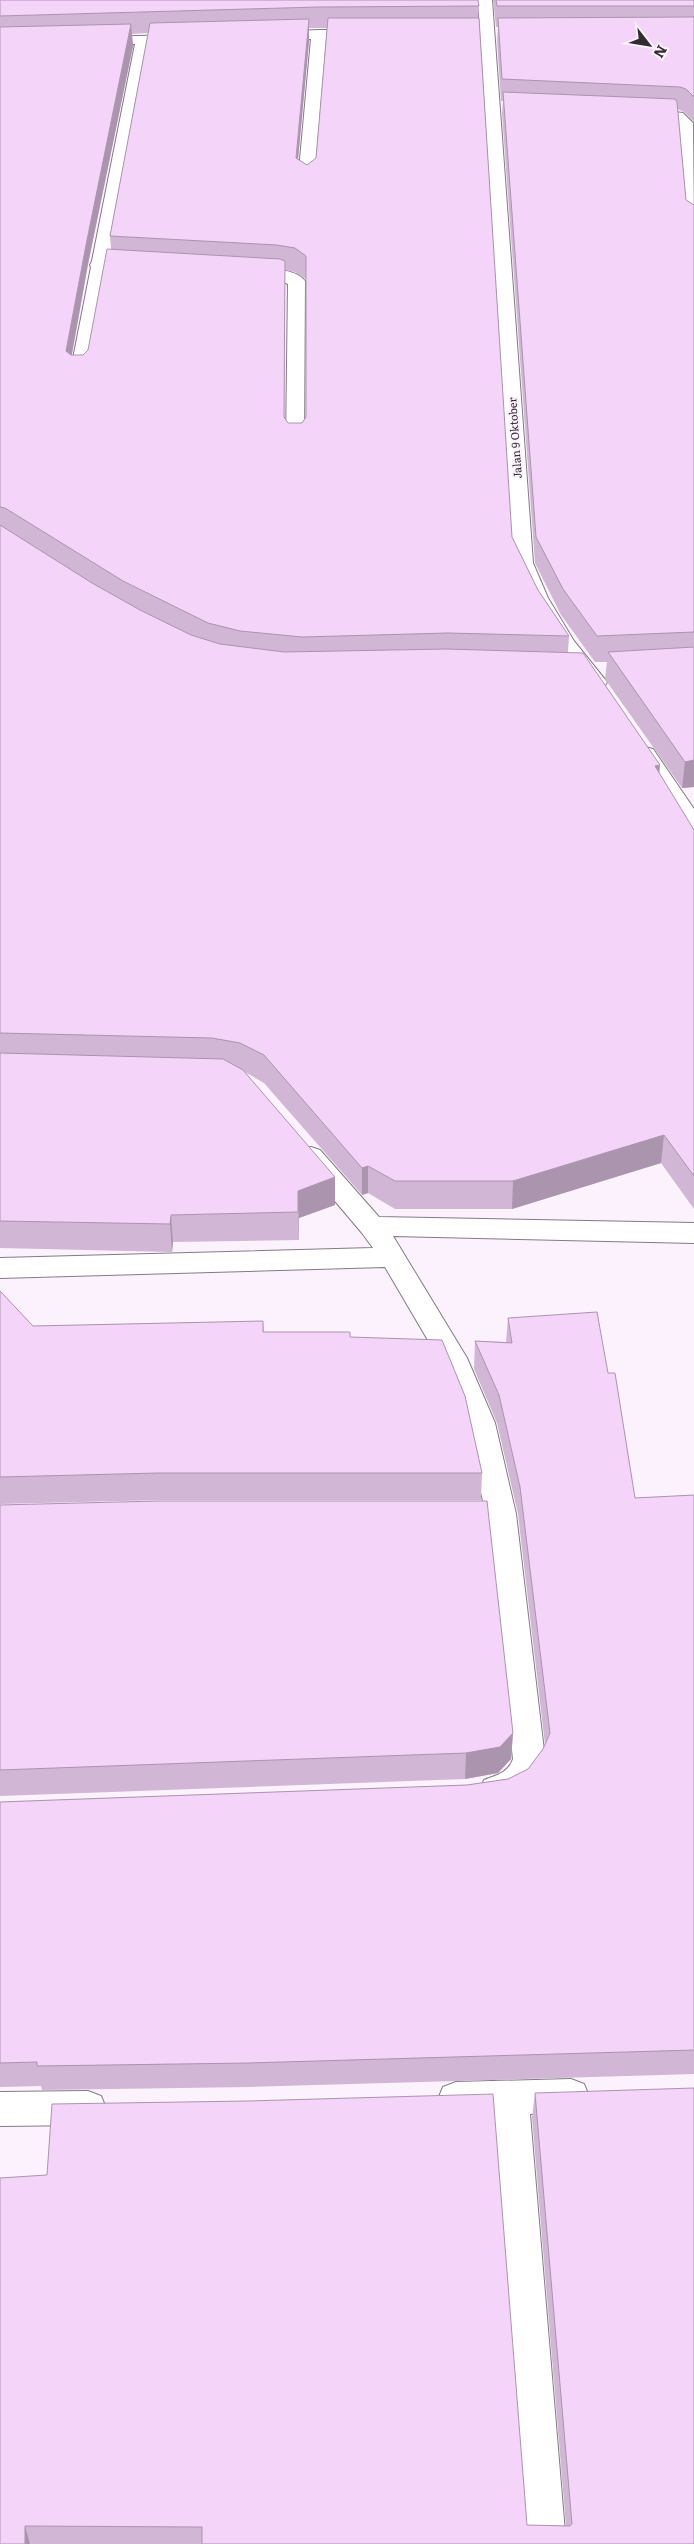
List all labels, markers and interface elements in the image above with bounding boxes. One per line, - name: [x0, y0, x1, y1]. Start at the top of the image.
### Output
- north arrow: [624, 20, 674, 70]
- text: N: [649, 42, 673, 63]
- street label: Jalan 9 Oktober: [503, 396, 525, 479]

